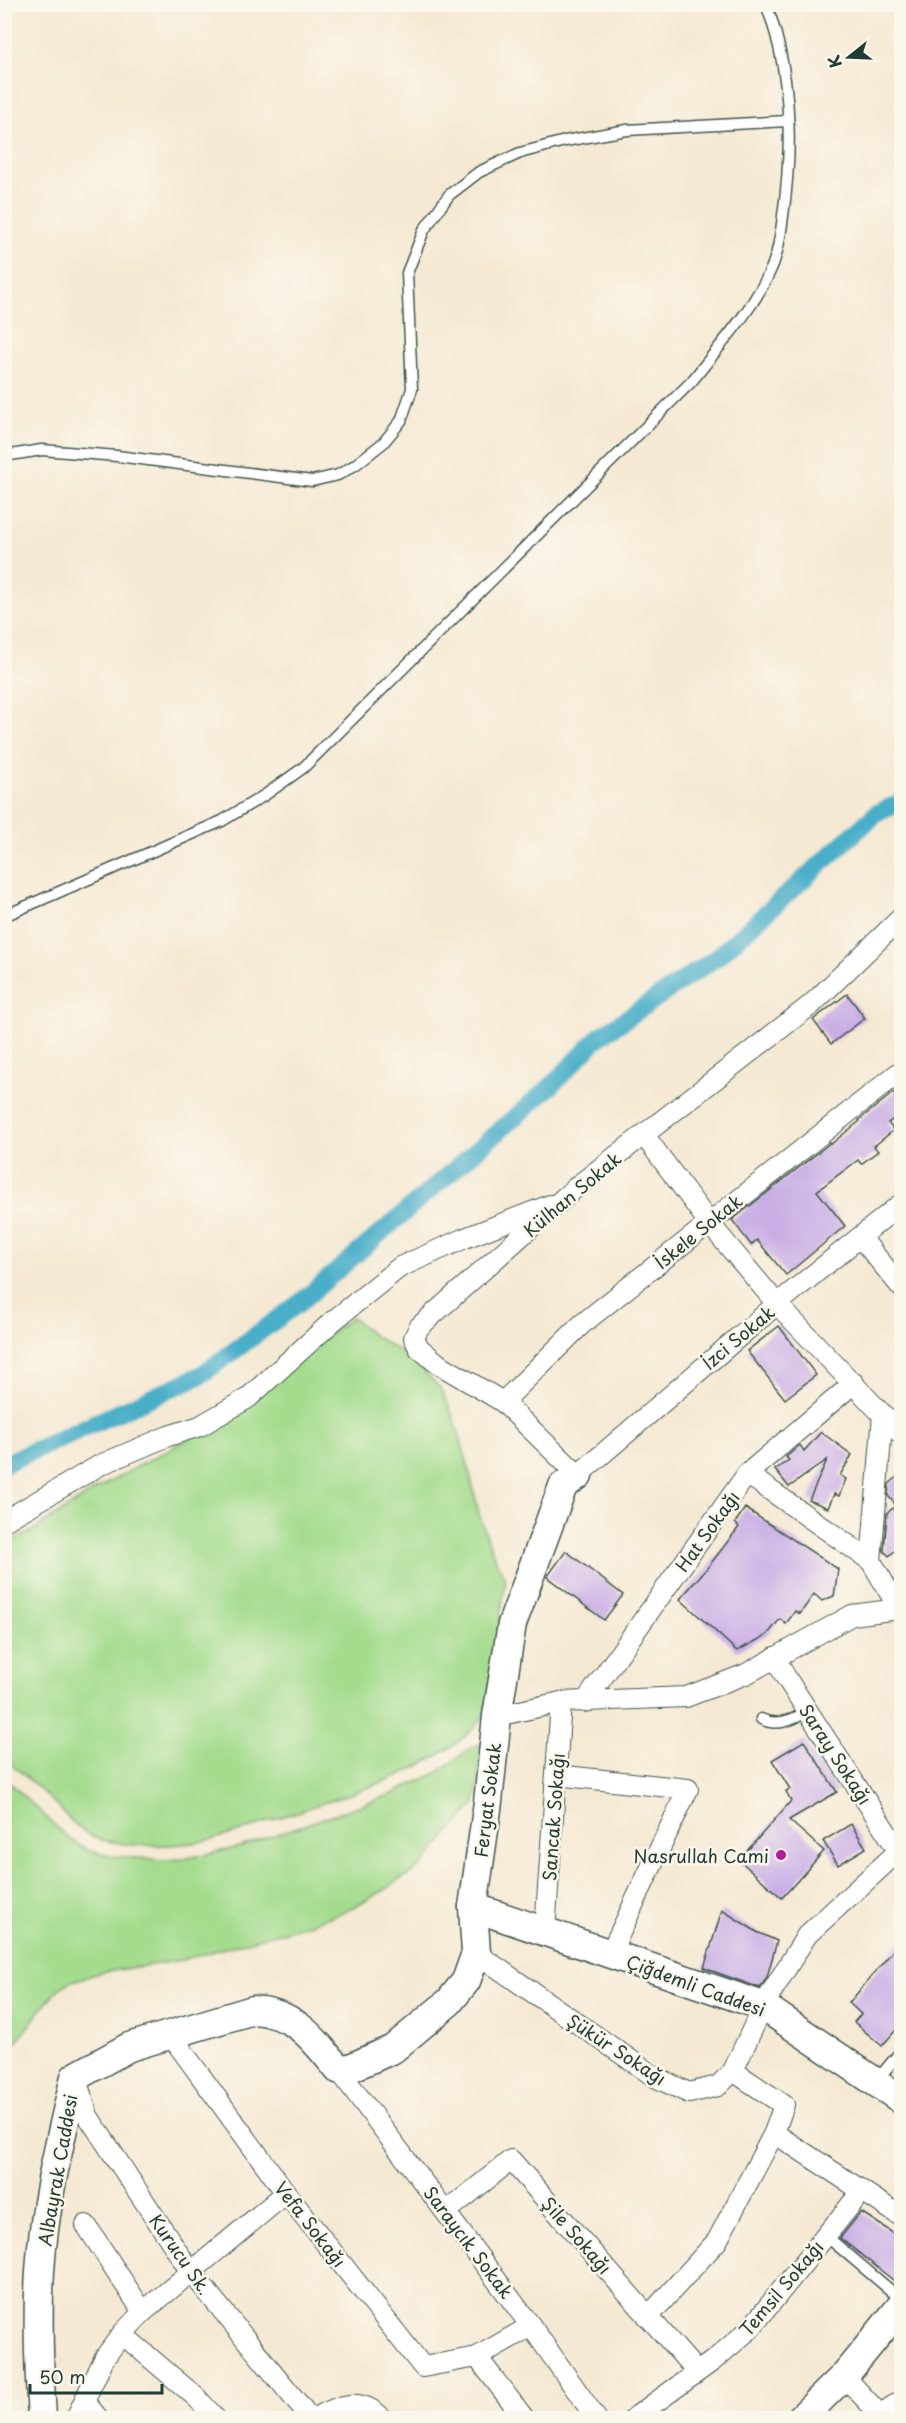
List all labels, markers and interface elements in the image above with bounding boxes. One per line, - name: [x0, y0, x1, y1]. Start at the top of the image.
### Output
- north arrow: [819, 27, 879, 87]
- text: K: [820, 52, 847, 71]
- street label: Külhan Sokak: [517, 1145, 627, 1243]
- street label: İskele Sokak: [648, 1187, 748, 1275]
- street label: İzci Sokak: [696, 1299, 780, 1375]
- street label: Hat Sokağı: [668, 1485, 746, 1577]
- street label: Saray Sokağı: [793, 1698, 879, 1810]
- street label: Feryat Sokak: [467, 1741, 507, 1859]
- street label: Sancak Sokağı: [535, 1752, 571, 1882]
- place label: Nasrullah Cami: [633, 1842, 769, 1869]
- marker: Nasrullah Cami: [774, 1848, 788, 1862]
- street label: Çiğdemli Caddesi: [623, 1947, 769, 2023]
- street label: Şükür Sokağı: [562, 2007, 672, 2091]
- street label: Albayrak Caddesi: [30, 2092, 84, 2248]
- street label: Vefa Sokağı: [269, 2175, 353, 2273]
- street label: Saraycık Sokak: [418, 2180, 520, 2304]
- street label: Şile Sokağı: [536, 2190, 618, 2280]
- street label: Kurucu Sk.: [143, 2208, 219, 2300]
- street label: Temsil Sokağı: [733, 2234, 829, 2342]
- scale bar: [30, 2357, 162, 2395]
- text: 50 m: [39, 2363, 86, 2390]

